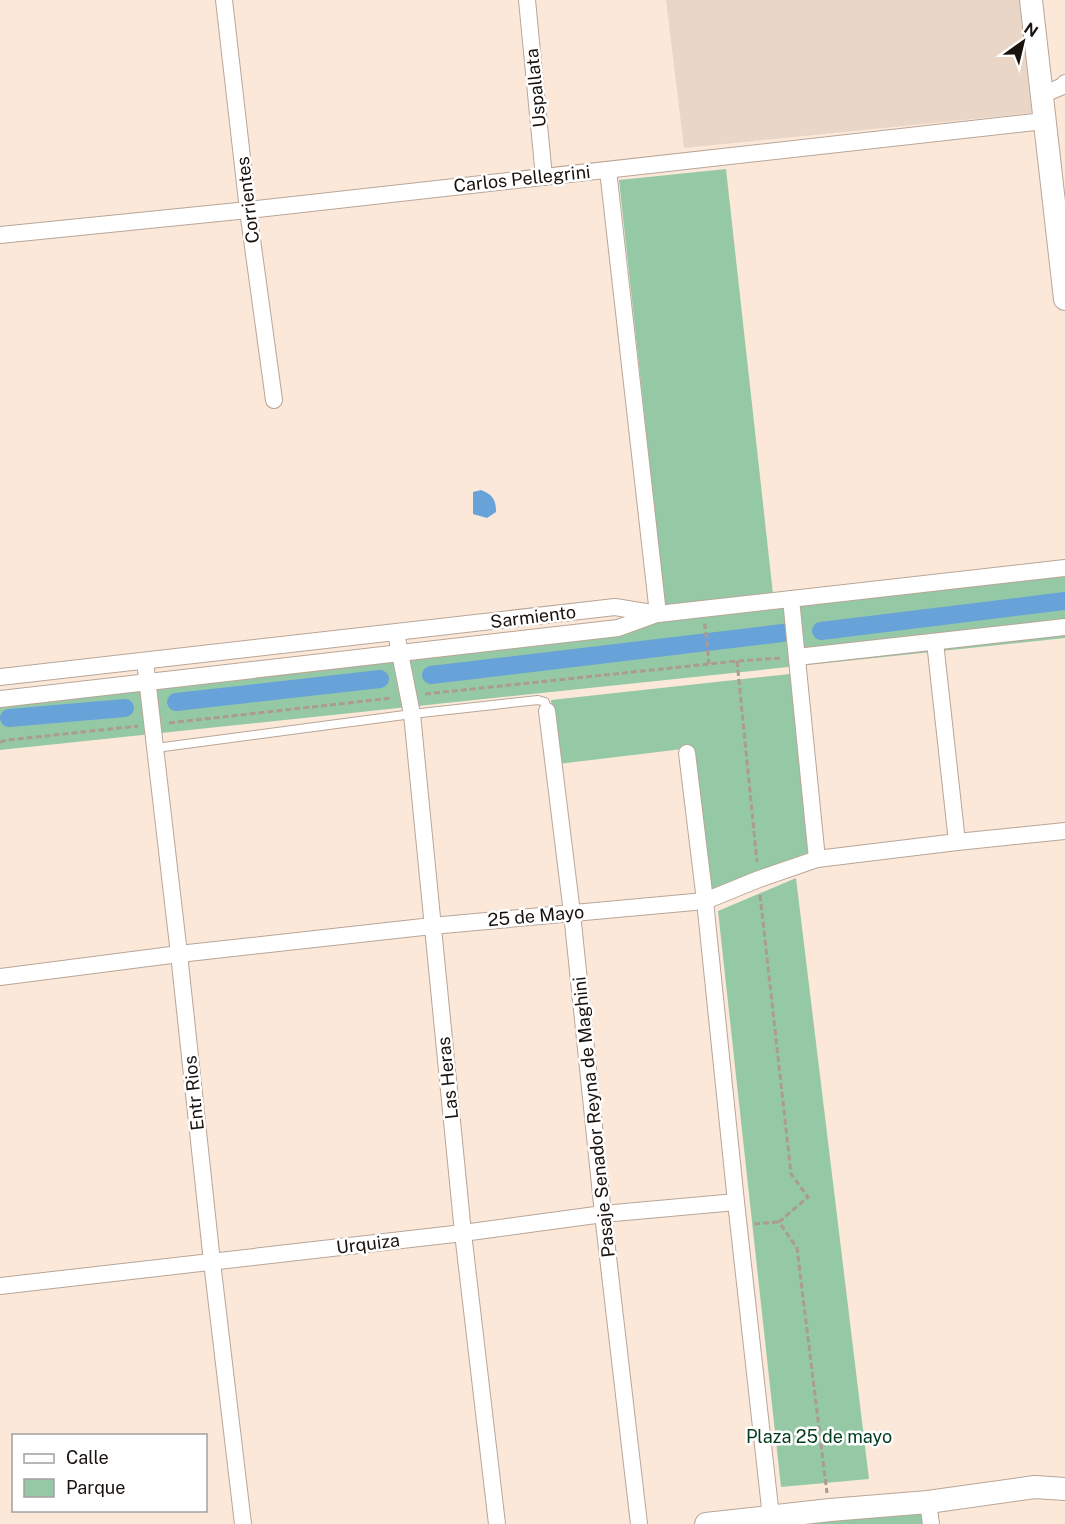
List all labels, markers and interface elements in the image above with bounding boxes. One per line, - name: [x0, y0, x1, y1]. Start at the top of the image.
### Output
- north arrow: [993, 12, 1053, 72]
- text: N: [1021, 19, 1042, 41]
- street label: Uspallata: [521, 48, 550, 129]
- street label: Corrientes: [232, 155, 263, 245]
- street label: Carlos Pellegrini: [453, 161, 591, 196]
- street label: Sarmiento: [489, 601, 577, 632]
- street label: 25 de Mayo: [487, 901, 585, 930]
- street label: Pasaje Senador Reyna de Maghini: [568, 976, 619, 1259]
- street label: Las Heras: [433, 1036, 462, 1120]
- street label: Entr Rios: [179, 1055, 208, 1131]
- street label: Urquiza: [335, 1229, 401, 1258]
- park label: Plaza 25 de mayo: [746, 1426, 892, 1447]
- legend: [12, 1434, 207, 1512]
- text: Calle: [66, 1447, 109, 1468]
- text: Parque: [66, 1477, 126, 1498]

